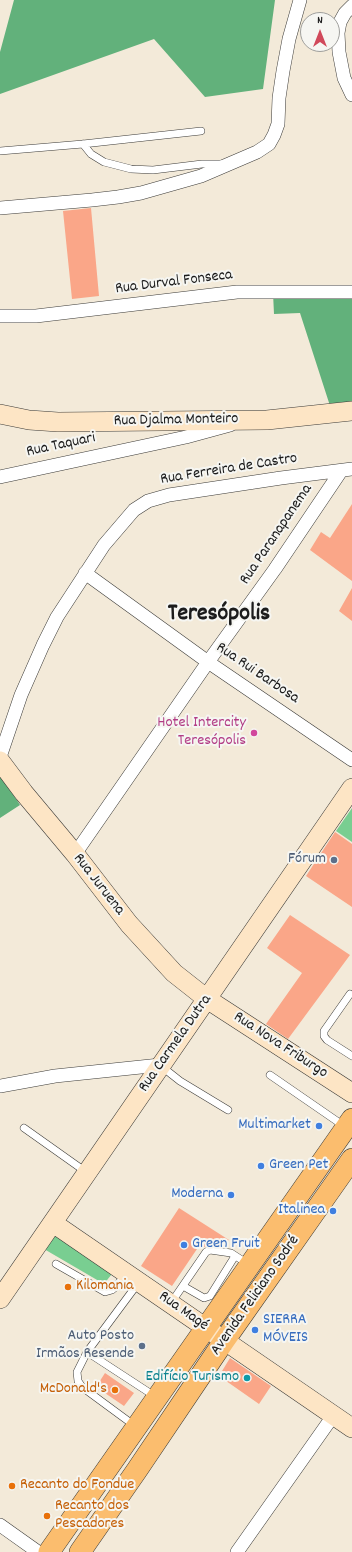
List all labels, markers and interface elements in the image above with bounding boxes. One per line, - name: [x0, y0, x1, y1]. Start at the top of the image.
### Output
- north arrow: [300, 12, 340, 52]
- text: N: [317, 13, 323, 29]
- street label: Rua Durval Fonseca: [114, 266, 234, 300]
- street label: Rua Djalma Monteiro: [114, 410, 238, 432]
- street label: Rua Taquari: [25, 429, 97, 463]
- street label: Rua Ferreira de Castro: [159, 450, 299, 490]
- street label: Rua Paranapanema: [236, 481, 318, 589]
- district label: Teresópolis: [168, 602, 270, 630]
- street label: Rua Rui Barbosa: [212, 639, 302, 709]
- place label: Hotel Intercity Teresópolis: [157, 714, 246, 752]
- marker: Hotel Intercity Teresópolis: [249, 728, 259, 738]
- street label: Rua Juruena: [68, 850, 128, 920]
- place label: Fórum: [288, 850, 326, 870]
- marker: Fórum: [329, 855, 339, 865]
- street label: Rua Carmela Dutra: [135, 992, 217, 1096]
- street label: Rua Nova Friburgo: [229, 1008, 331, 1084]
- place label: Multimarket: [238, 1116, 311, 1136]
- marker: Multimarket: [314, 1121, 324, 1131]
- place label: Green Pet: [269, 1156, 328, 1176]
- marker: Green Pet: [256, 1161, 266, 1171]
- place label: Moderna: [171, 1185, 223, 1205]
- marker: Moderna: [226, 1190, 236, 1200]
- place label: Italinea: [278, 1201, 325, 1221]
- marker: Italinea: [328, 1206, 338, 1216]
- street label: Avenida Feliciano Sodré: [207, 1232, 305, 1360]
- place label: Green Fruit: [192, 1235, 260, 1255]
- marker: Green Fruit: [179, 1240, 189, 1250]
- place label: Kilomania: [76, 1277, 134, 1297]
- marker: Kilomania: [63, 1282, 73, 1292]
- street label: Rua Magé: [154, 1288, 212, 1336]
- place label: SIERRA MÓVEIS: [263, 1311, 308, 1349]
- marker: SIERRA MÓVEIS: [250, 1325, 260, 1335]
- place label: Auto Posto Irmãos Resende: [36, 1327, 134, 1365]
- marker: Auto Posto Irmãos Resende: [137, 1341, 147, 1351]
- place label: Edifício Turismo: [146, 1368, 239, 1388]
- marker: Edifício Turismo: [242, 1373, 252, 1383]
- place label: McDonald's: [40, 1380, 107, 1400]
- marker: McDonald's: [110, 1385, 120, 1395]
- place label: Recanto do Fondue: [20, 1476, 134, 1496]
- marker: Recanto do Fondue: [7, 1481, 17, 1491]
- place label: Recanto dos Pescadores: [55, 1497, 129, 1535]
- marker: Recanto dos Pescadores: [42, 1511, 52, 1521]

